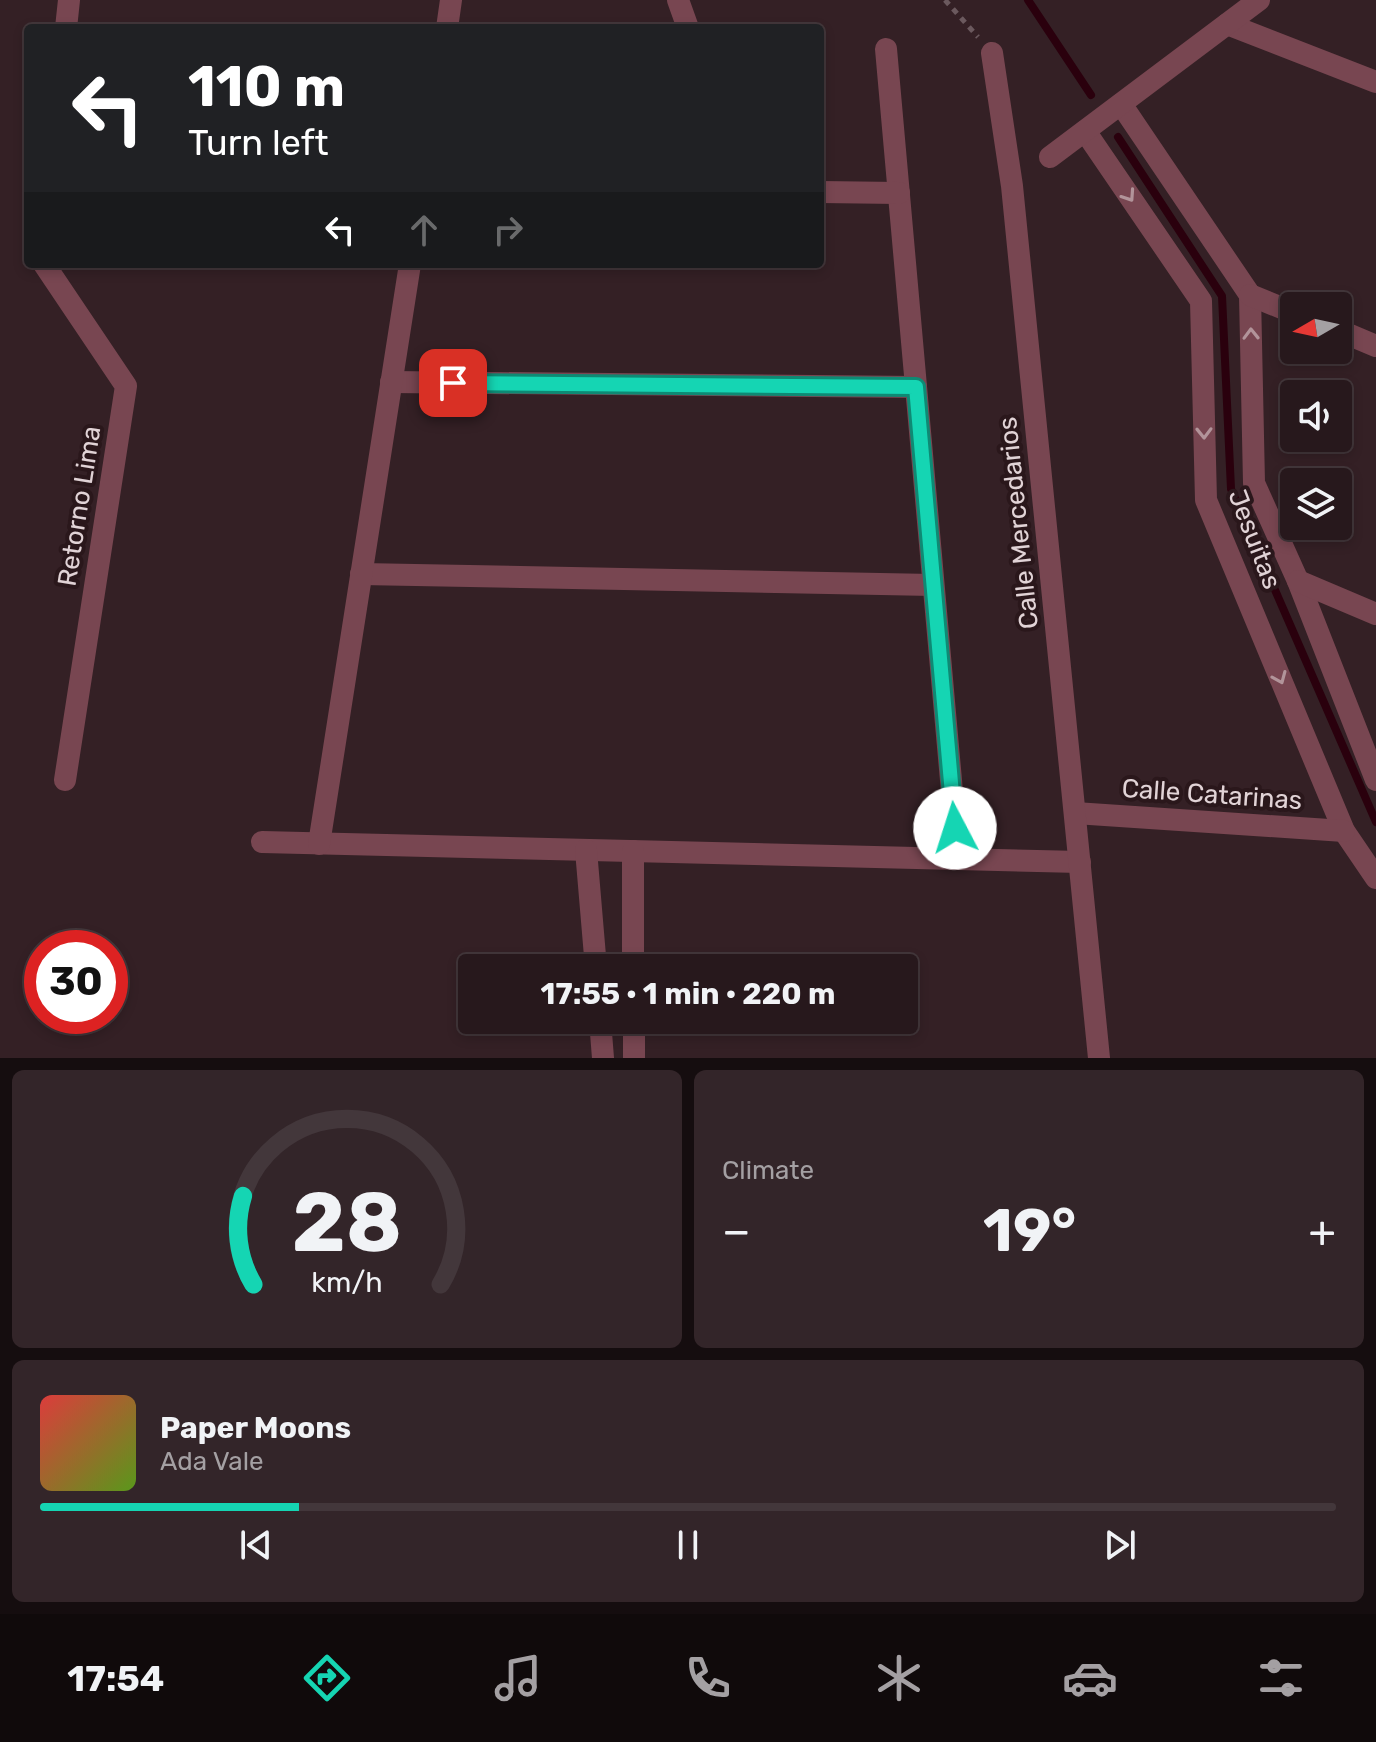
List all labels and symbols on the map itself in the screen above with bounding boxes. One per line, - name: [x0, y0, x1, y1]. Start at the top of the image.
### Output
- one-way arrow: [1119, 187, 1134, 201]
- north arrow: [1280, 292, 1352, 364]
- one-way arrow: [1242, 327, 1259, 340]
- pin: [419, 349, 487, 417]
- street label: Calle Mercedarios: [992, 415, 1045, 631]
- street label: Retorno Lima: [52, 424, 107, 588]
- one-way arrow: [1195, 427, 1213, 440]
- street label: Jesuitas: [1221, 485, 1288, 593]
- one-way arrow: [1271, 670, 1287, 684]
- street label: Calle Catarinas: [1121, 773, 1303, 816]
- position arrow: [913, 786, 997, 870]
- speed limit sign: 30: [24, 930, 128, 1034]

